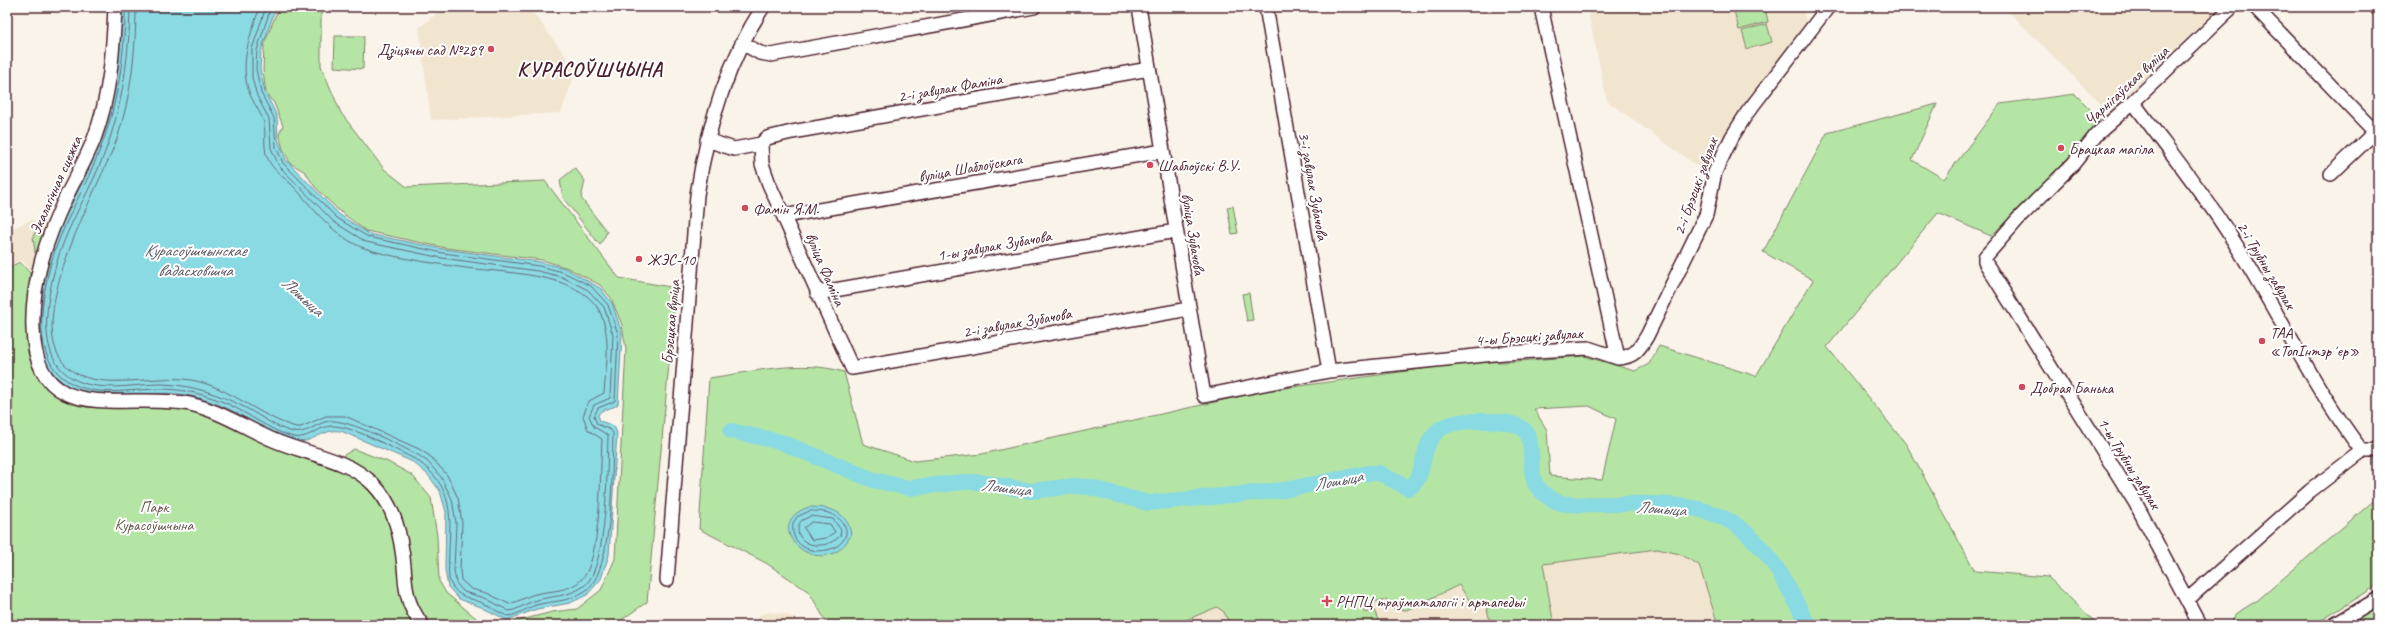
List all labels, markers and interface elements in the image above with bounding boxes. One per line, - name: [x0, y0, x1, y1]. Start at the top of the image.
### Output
- place label: Дзіцячы сад №289: [377, 40, 485, 60]
- street label: Чарнігаўская вуліца: [2080, 41, 2174, 130]
- marker: Дзіцячы сад №289: [486, 44, 496, 54]
- district label: КУРАСОЎШЧЫНА: [517, 57, 664, 82]
- street label: 2-і завулак Фаміна: [896, 69, 1005, 107]
- street label: 3-і завулак Зубачова: [1294, 130, 1333, 243]
- street label: Экалагічная сцежка: [25, 132, 87, 238]
- street label: 2-і Брэсцкі завулак: [1669, 133, 1723, 238]
- place label: Брацкая магіла: [2069, 139, 2154, 159]
- marker: Брацкая магіла: [2056, 143, 2066, 153]
- street label: вуліца Шаблоўскага: [917, 149, 1025, 187]
- place label: Шаблоўскі В.У.: [1158, 156, 1241, 176]
- marker: Шаблоўскі В.У.: [1145, 160, 1155, 170]
- street label: вуліца Зубачова: [1177, 192, 1210, 278]
- place label: Фамін Я.М.: [753, 199, 820, 219]
- marker: Фамін Я.М.: [740, 203, 750, 213]
- street label: 2-і Трубны завулак: [2232, 218, 2301, 315]
- street label: 1-ы завулак Зубачова: [936, 226, 1054, 266]
- street label: вуліца Фаміна: [801, 230, 850, 310]
- water label: Курасоўшчынскае вадасховішча: [144, 240, 248, 281]
- place label: ЖЭС-10: [647, 250, 697, 270]
- marker: ЖЭС-10: [634, 254, 644, 264]
- water label: Лошыца: [277, 272, 329, 322]
- street label: Брэсцкая вуліца: [657, 278, 685, 365]
- street label: 2-і завулак Зубачова: [961, 303, 1074, 342]
- street label: 4-ы Брэсцкі завулак: [1475, 323, 1585, 351]
- place label: ТАА «ТопІнтэрʼер»: [2270, 323, 2359, 361]
- marker: ТАА «ТопІнтэрʼер»: [2257, 336, 2267, 346]
- place label: Добрая Банька: [2030, 378, 2115, 398]
- marker: Добрая Банька: [2017, 382, 2027, 392]
- street label: 1-ы Трубны завулак: [2093, 414, 2166, 515]
- water label: Лошыца: [1312, 465, 1366, 496]
- water label: Лошыца: [980, 474, 1033, 501]
- water label: Лошыца: [1636, 496, 1688, 521]
- park label: Парк Курасоўшчына: [115, 497, 194, 535]
- place label: РНПЦ траўматалогіі і артапедыі: [1336, 592, 1526, 612]
- marker: РНПЦ траўматалогіі і артапедыі: [1321, 595, 1333, 607]

